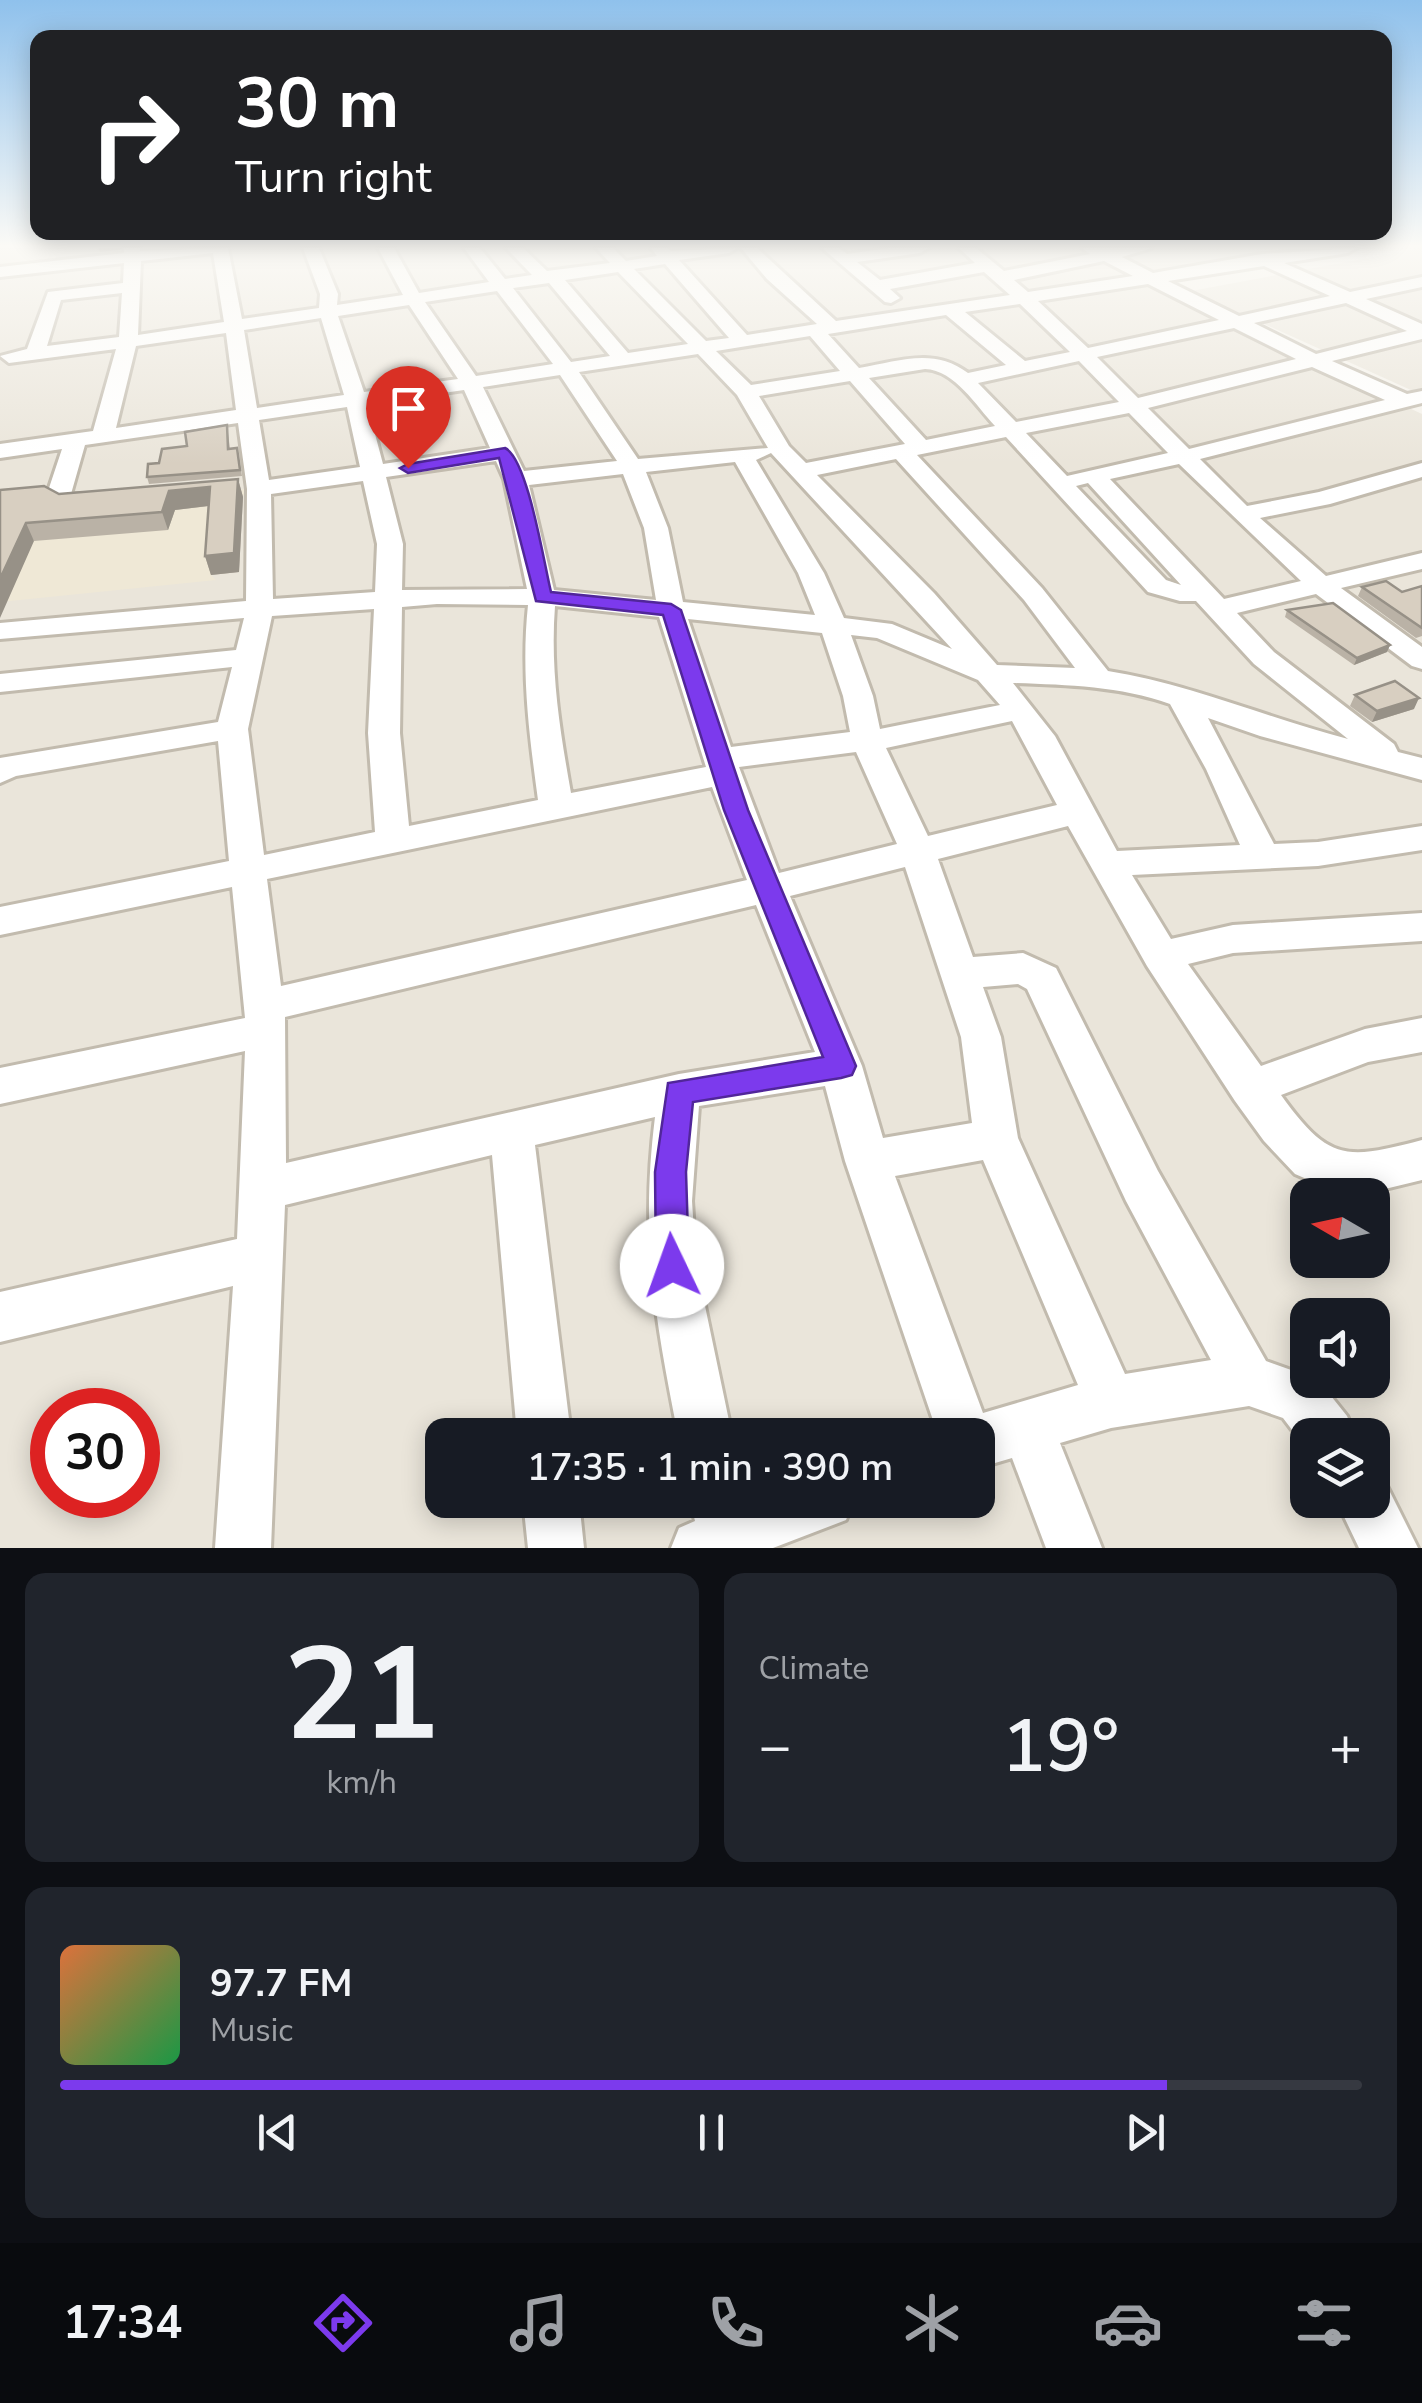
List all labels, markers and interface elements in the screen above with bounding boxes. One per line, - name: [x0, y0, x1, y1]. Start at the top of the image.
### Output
- text: 30 m: [235, 56, 399, 152]
- icon: right: [70, 70, 200, 200]
- text: Turn right: [235, 147, 432, 208]
- pin: [366, 366, 451, 469]
- icon: arrive: [381, 381, 436, 436]
- north arrow: [1290, 1178, 1390, 1278]
- map controls: [1290, 1178, 1390, 1518]
- position arrow: [620, 1214, 724, 1318]
- button: sound: [1290, 1298, 1390, 1398]
- speed limit sign: 30: [30, 1388, 160, 1518]
- button: layers: [1290, 1418, 1390, 1518]
- text: 17:35 · 1 min · 390 m: [527, 1442, 893, 1493]
- text: 21: [284, 1607, 440, 1784]
- text: Climate: [759, 1647, 869, 1690]
- text: 19°: [1001, 1695, 1119, 1797]
- text: −: [759, 1709, 792, 1784]
- text: +: [1329, 1709, 1362, 1784]
- text: km/h: [326, 1761, 397, 1804]
- text: 97.7 FM: [210, 1958, 352, 2009]
- text: Music: [210, 2009, 293, 2052]
- icon: previous: [250, 2105, 305, 2160]
- icon: pause: [684, 2105, 739, 2160]
- icon: next: [1118, 2105, 1173, 2160]
- icon: directions: [308, 2288, 378, 2358]
- icon: music: [504, 2288, 574, 2358]
- icon: phone: [701, 2288, 771, 2358]
- icon: climate: [897, 2288, 967, 2358]
- icon: car: [1093, 2288, 1163, 2358]
- icon: filters: [1289, 2288, 1359, 2358]
- text: 17:34: [63, 2293, 182, 2354]

